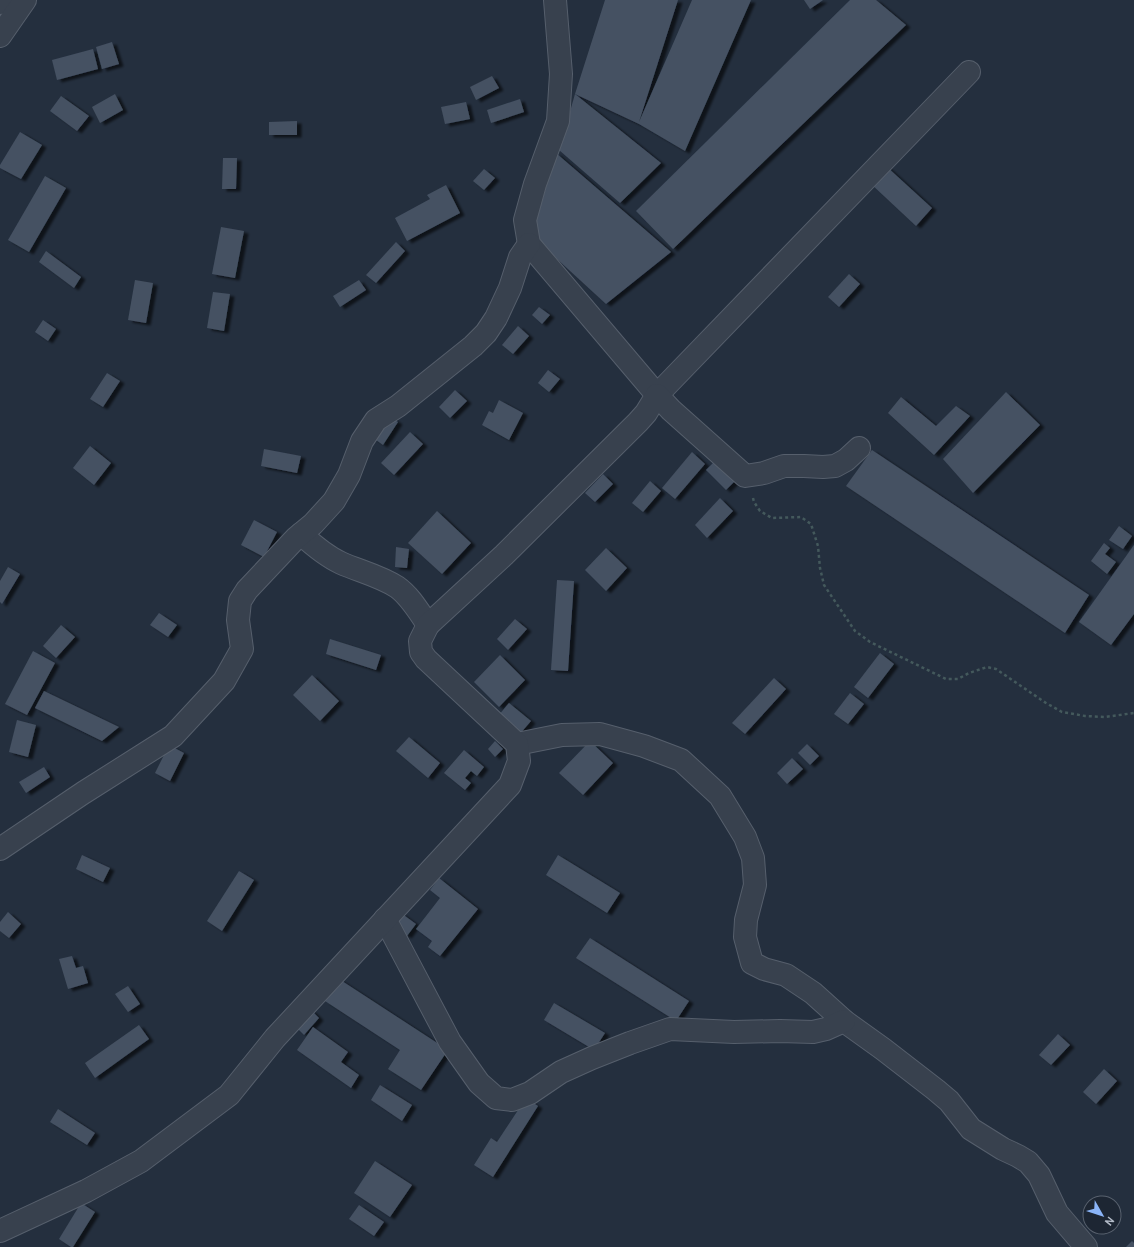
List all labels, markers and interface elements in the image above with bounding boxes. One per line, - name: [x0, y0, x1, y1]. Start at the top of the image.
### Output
- north arrow: [1082, 1195, 1122, 1235]
- text: N: [1102, 1214, 1118, 1229]

